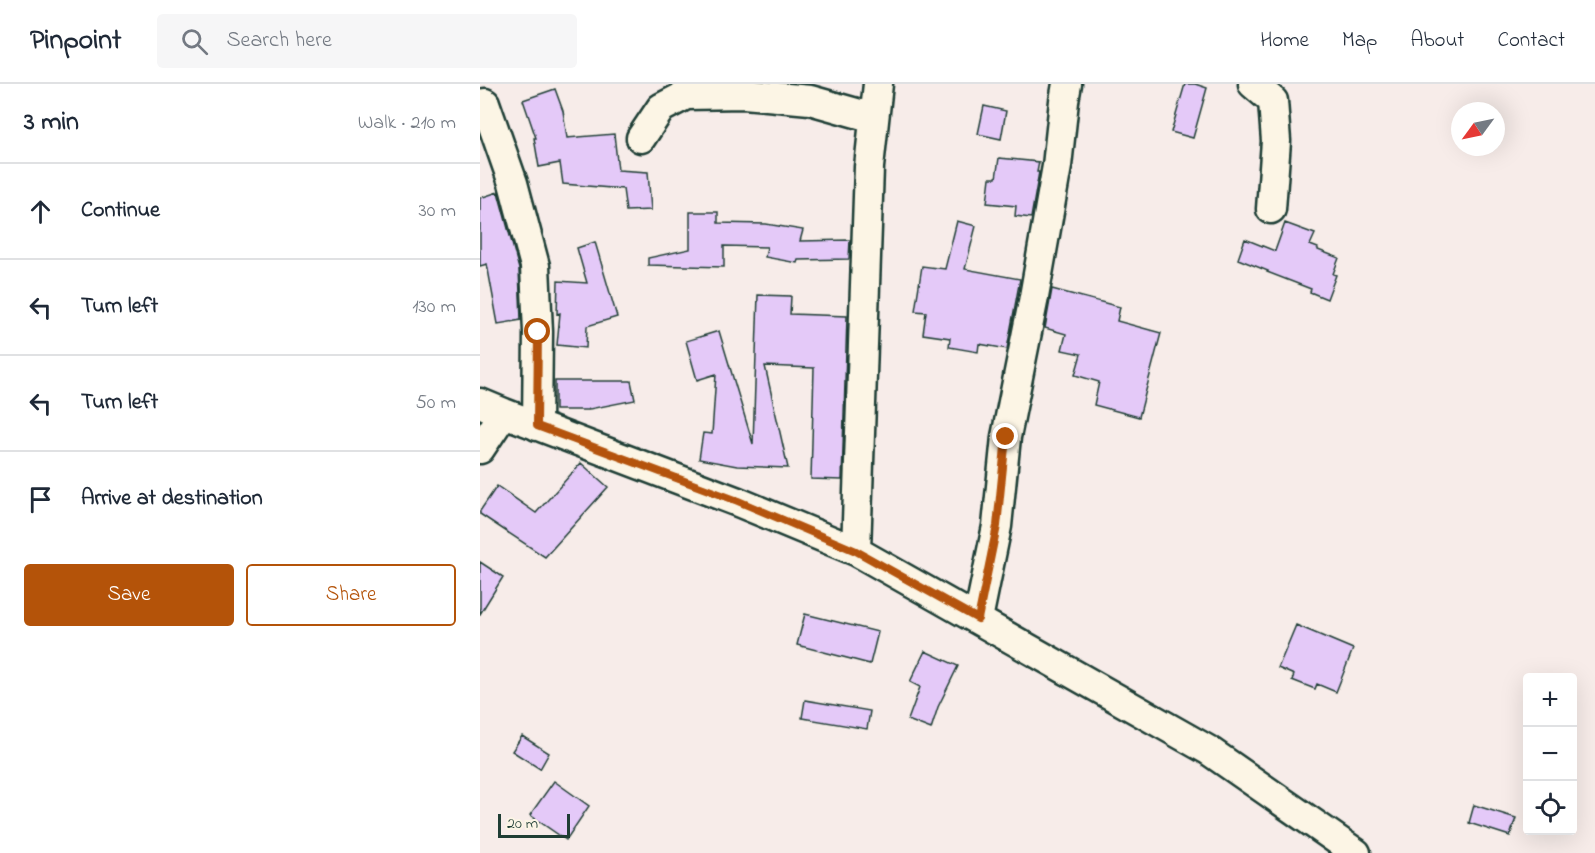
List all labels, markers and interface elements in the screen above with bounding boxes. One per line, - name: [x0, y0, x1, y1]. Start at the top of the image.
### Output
- search box: [157, 14, 577, 68]
- text: Pinpoint: [30, 21, 121, 62]
- icon: search: [178, 25, 211, 58]
- text: Search here: [226, 25, 332, 57]
- text: Home: [1260, 26, 1309, 56]
- text: Map: [1342, 26, 1377, 56]
- text: About: [1410, 26, 1464, 56]
- text: Contact: [1497, 26, 1565, 56]
- north arrow: [1451, 102, 1505, 156]
- text: 3 min: [24, 104, 79, 142]
- text: Walk · 210 m: [358, 109, 456, 138]
- icon: ahead: [24, 195, 57, 228]
- text: Continue: [81, 195, 160, 227]
- text: 30 m: [419, 197, 456, 226]
- icon: left: [24, 291, 57, 324]
- text: Turn left: [81, 291, 158, 323]
- text: 130 m: [412, 293, 456, 322]
- route start: [524, 318, 550, 344]
- icon: left: [24, 387, 57, 420]
- text: Turn left: [81, 387, 158, 419]
- text: 50 m: [415, 389, 456, 418]
- route end: [992, 423, 1018, 449]
- icon: arrive: [24, 483, 57, 516]
- text: Arrive at destination: [81, 483, 263, 515]
- button: Save: [24, 564, 234, 626]
- button: Share: [246, 564, 456, 626]
- map controls: [1523, 673, 1577, 835]
- button: +: [1523, 673, 1577, 727]
- button: −: [1523, 727, 1577, 781]
- button: locate: [1523, 781, 1577, 835]
- scale bar: [498, 811, 570, 838]
- text: 20 m: [507, 812, 538, 836]

